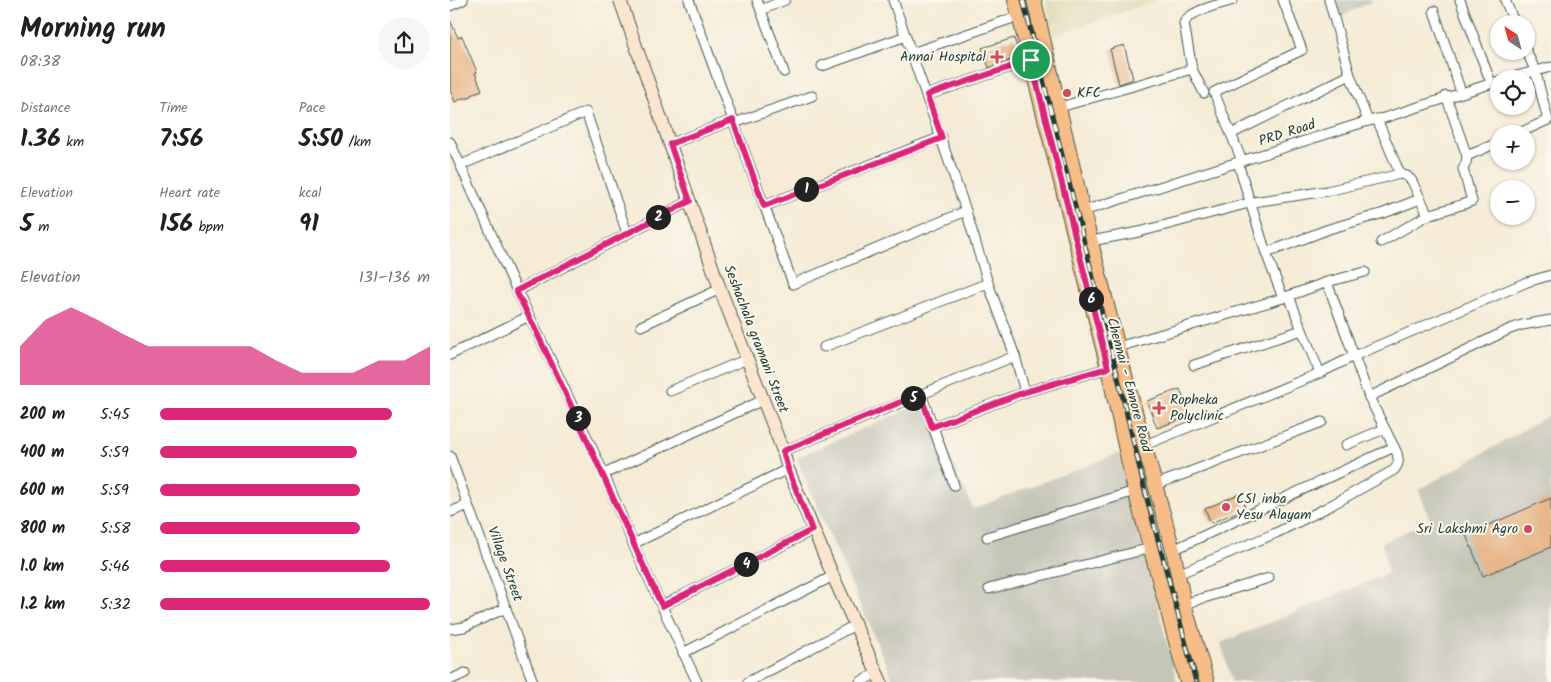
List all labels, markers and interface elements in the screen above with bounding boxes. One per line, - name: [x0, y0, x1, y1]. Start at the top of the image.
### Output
- text: Morning run: [20, 7, 166, 52]
- north arrow: [1490, 15, 1535, 60]
- map controls: [1490, 15, 1535, 225]
- button: share: [378, 17, 430, 69]
- pin: [1010, 39, 1052, 81]
- place label: Annai Hospital: [900, 46, 987, 68]
- icon: arrive: [1017, 46, 1045, 74]
- text: 08:38: [20, 49, 60, 74]
- marker: Annai Hospital: [990, 50, 1004, 64]
- button: locate: [1490, 70, 1535, 115]
- place label: KFC: [1077, 82, 1101, 104]
- marker: KFC: [1061, 87, 1073, 99]
- text: Distance: [20, 97, 70, 119]
- text: Time: [159, 97, 188, 119]
- text: Pace: [299, 97, 325, 119]
- street label: PRD Road: [1256, 113, 1319, 153]
- text: 1.36: [20, 119, 61, 159]
- text: 7:56: [159, 119, 203, 159]
- text: 5:50: [299, 119, 343, 159]
- button: +: [1490, 125, 1535, 170]
- text: km: [61, 131, 84, 153]
- text: /km: [343, 131, 371, 153]
- pin: 1: [794, 176, 818, 202]
- text: 1: [804, 178, 809, 200]
- button: −: [1490, 180, 1535, 225]
- text: Elevation: [20, 182, 73, 204]
- text: Heart rate: [159, 182, 220, 204]
- text: kcal: [299, 182, 321, 204]
- text: 5: [20, 204, 33, 244]
- text: 156: [159, 204, 193, 244]
- text: 91: [299, 204, 319, 244]
- pin: 2: [646, 204, 670, 230]
- text: 2: [654, 206, 663, 228]
- text: m: [33, 216, 49, 238]
- text: bpm: [193, 216, 224, 238]
- street label: Seshachala gramani Street: [718, 262, 795, 417]
- text: Elevation: [20, 265, 81, 290]
- text: 131–136 m: [359, 265, 430, 290]
- pin: 6: [1078, 286, 1104, 312]
- text: 6: [1088, 288, 1095, 310]
- street label: Chennai - Ennore Road: [1100, 315, 1158, 456]
- pin: 5: [900, 386, 926, 410]
- text: 5: [910, 387, 917, 409]
- place label: Ropheka Polyclinic: [1170, 389, 1224, 427]
- marker: Ropheka Polyclinic: [1152, 401, 1166, 415]
- text: 200 m: [20, 402, 65, 427]
- text: 5:45: [100, 402, 130, 427]
- pin: 3: [566, 406, 590, 430]
- text: 3: [575, 407, 582, 429]
- text: 400 m: [20, 440, 64, 465]
- text: 5:59: [100, 440, 129, 465]
- text: 600 m: [20, 478, 64, 503]
- text: 5:59: [100, 478, 129, 503]
- place label: CSI inba Yesu Alayam: [1236, 488, 1311, 526]
- marker: CSI inba Yesu Alayam: [1220, 501, 1232, 513]
- text: 800 m: [20, 516, 65, 541]
- text: 5:58: [100, 516, 131, 541]
- place label: Sri Lakshmi Agro: [1417, 518, 1518, 540]
- street label: Village Street: [481, 523, 529, 605]
- marker: Sri Lakshmi Agro: [1522, 523, 1534, 535]
- pin: 4: [734, 552, 758, 576]
- text: 4: [743, 553, 750, 575]
- text: 1.0 km: [20, 554, 64, 579]
- text: 5:46: [100, 554, 130, 579]
- text: 1.2 km: [20, 592, 65, 617]
- text: 5:32: [100, 592, 131, 617]

